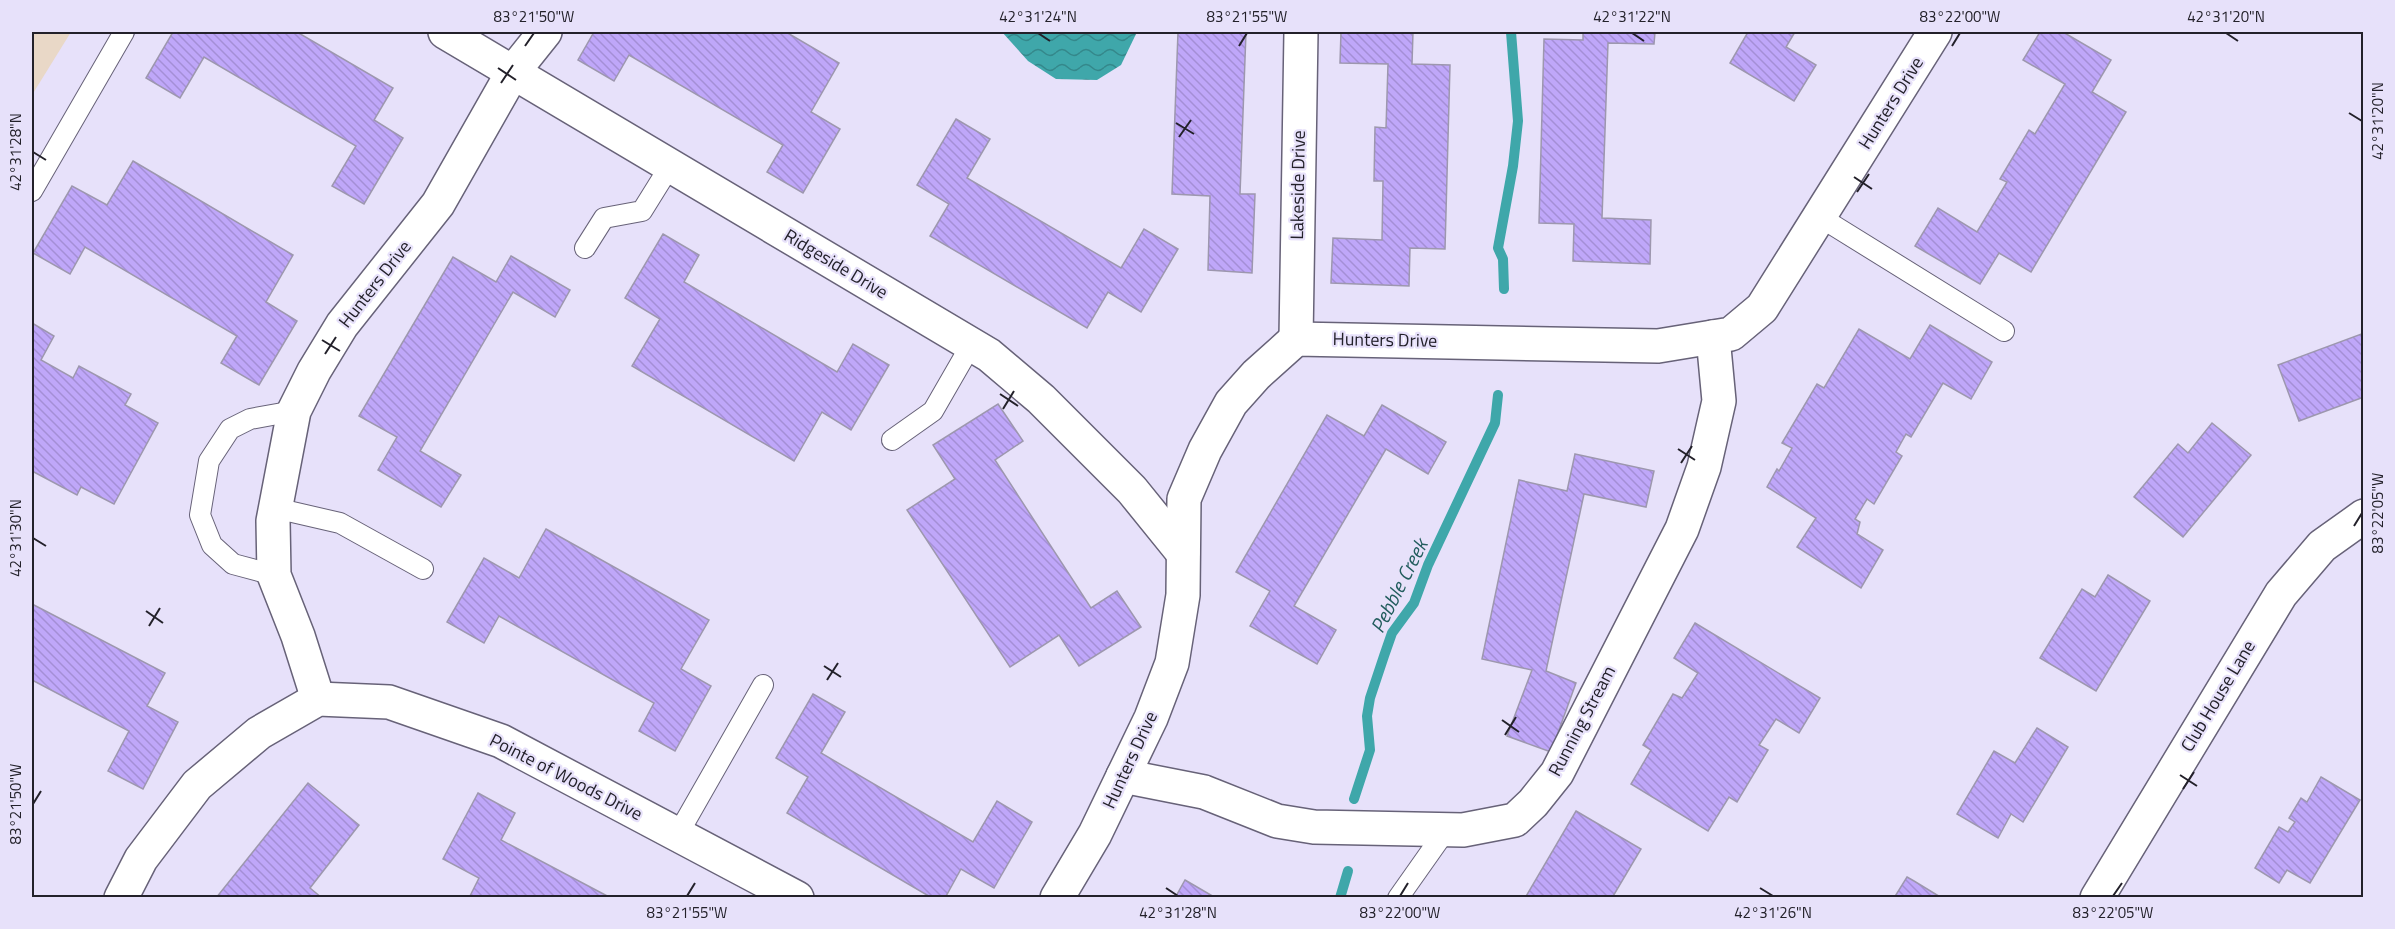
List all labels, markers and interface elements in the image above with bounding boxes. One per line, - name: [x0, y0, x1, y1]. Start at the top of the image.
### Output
- text: 83°21'50"W: [494, 5, 574, 28]
- text: 42°31'24"N: [999, 5, 1077, 28]
- text: 83°21'55"W: [1207, 5, 1287, 28]
- text: 42°31'22"N: [1593, 5, 1671, 28]
- text: 83°22'00"W: [1920, 5, 2000, 28]
- text: 42°31'20"N: [2187, 5, 2265, 28]
- street label: Hunters Drive: [1851, 51, 1930, 154]
- text: 42°31'20"N: [2366, 82, 2389, 160]
- text: 42°31'28"N: [4, 113, 27, 191]
- street label: Lakeside Drive: [1283, 130, 1312, 240]
- street label: Ridgeside Drive: [779, 222, 893, 305]
- street label: Hunters Drive: [332, 234, 417, 333]
- street label: Hunters Drive: [1332, 325, 1438, 354]
- text: 83°22'05"W: [2366, 473, 2389, 553]
- text: 42°31'30"N: [4, 499, 27, 577]
- water label: Pebble Creek: [1362, 532, 1436, 638]
- street label: Club House Lane: [2174, 635, 2262, 757]
- street label: Running Stream: [1541, 661, 1622, 781]
- street label: Hunters Drive: [1095, 707, 1164, 813]
- street label: Pointe of Woods Drive: [485, 726, 647, 827]
- text: 83°21'50"W: [4, 764, 27, 844]
- text: 83°21'55"W: [647, 901, 727, 924]
- text: 42°31'28"N: [1139, 901, 1217, 924]
- text: 83°22'00"W: [1360, 901, 1440, 924]
- text: 42°31'26"N: [1734, 901, 1812, 924]
- text: 83°22'05"W: [2073, 901, 2153, 924]

